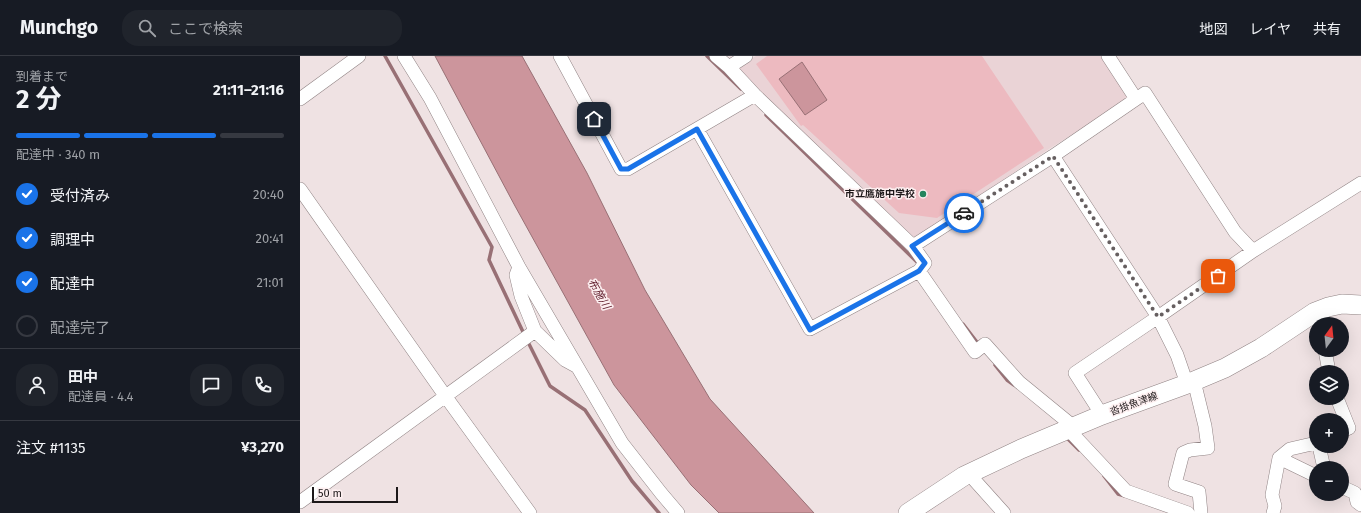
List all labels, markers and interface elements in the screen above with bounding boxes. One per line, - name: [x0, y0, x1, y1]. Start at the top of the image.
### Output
- search box: [122, 10, 402, 46]
- text: Munchgo: [20, 16, 98, 39]
- icon: search: [136, 17, 158, 39]
- text: ここで検索: [168, 20, 243, 38]
- text: 地図: [1199, 21, 1227, 38]
- text: レイヤ: [1249, 21, 1291, 38]
- text: 共有: [1313, 21, 1341, 38]
- text: 到着まで: [16, 69, 68, 84]
- text: 21:11–21:16: [213, 81, 284, 99]
- text: 2 分: [16, 84, 62, 115]
- pin: [577, 102, 611, 136]
- icon: home: [583, 108, 605, 130]
- text: 配達中 · 340 m: [16, 147, 100, 162]
- icon: check: [16, 183, 38, 205]
- text: 受付済み: [50, 187, 110, 205]
- text: 20:40: [253, 187, 284, 202]
- place label: 市立鷹施中学校: [845, 188, 915, 200]
- marker: 市立鷹施中学校: [918, 189, 928, 199]
- courier: [944, 193, 984, 233]
- icon: car: [953, 202, 975, 224]
- icon: check: [16, 227, 38, 249]
- text: 調理中: [50, 231, 95, 249]
- text: 20:41: [255, 231, 284, 246]
- pin: [1201, 259, 1235, 293]
- icon: bag: [1207, 265, 1229, 287]
- icon: check: [16, 271, 38, 293]
- text: 配達中: [50, 275, 95, 293]
- text: 21:01: [257, 275, 284, 290]
- water label: 布施川: [585, 276, 613, 312]
- north arrow: [1309, 317, 1349, 357]
- map controls: [1309, 317, 1349, 501]
- text: 配達完了: [50, 319, 110, 337]
- button: person: [16, 364, 58, 406]
- button: chat: [190, 364, 232, 406]
- button: phone: [242, 364, 284, 406]
- button: layers: [1309, 365, 1349, 405]
- text: 田中: [68, 368, 98, 386]
- text: 配達員 · 4.4: [68, 389, 134, 404]
- street label: 沓掛魚津線: [1108, 390, 1160, 418]
- button: +: [1309, 413, 1349, 453]
- text: ¥3,270: [241, 438, 284, 456]
- text: 注文 #1135: [16, 439, 86, 457]
- button: −: [1309, 461, 1349, 501]
- scale bar: [312, 485, 398, 504]
- text: 50 m: [318, 487, 342, 500]

